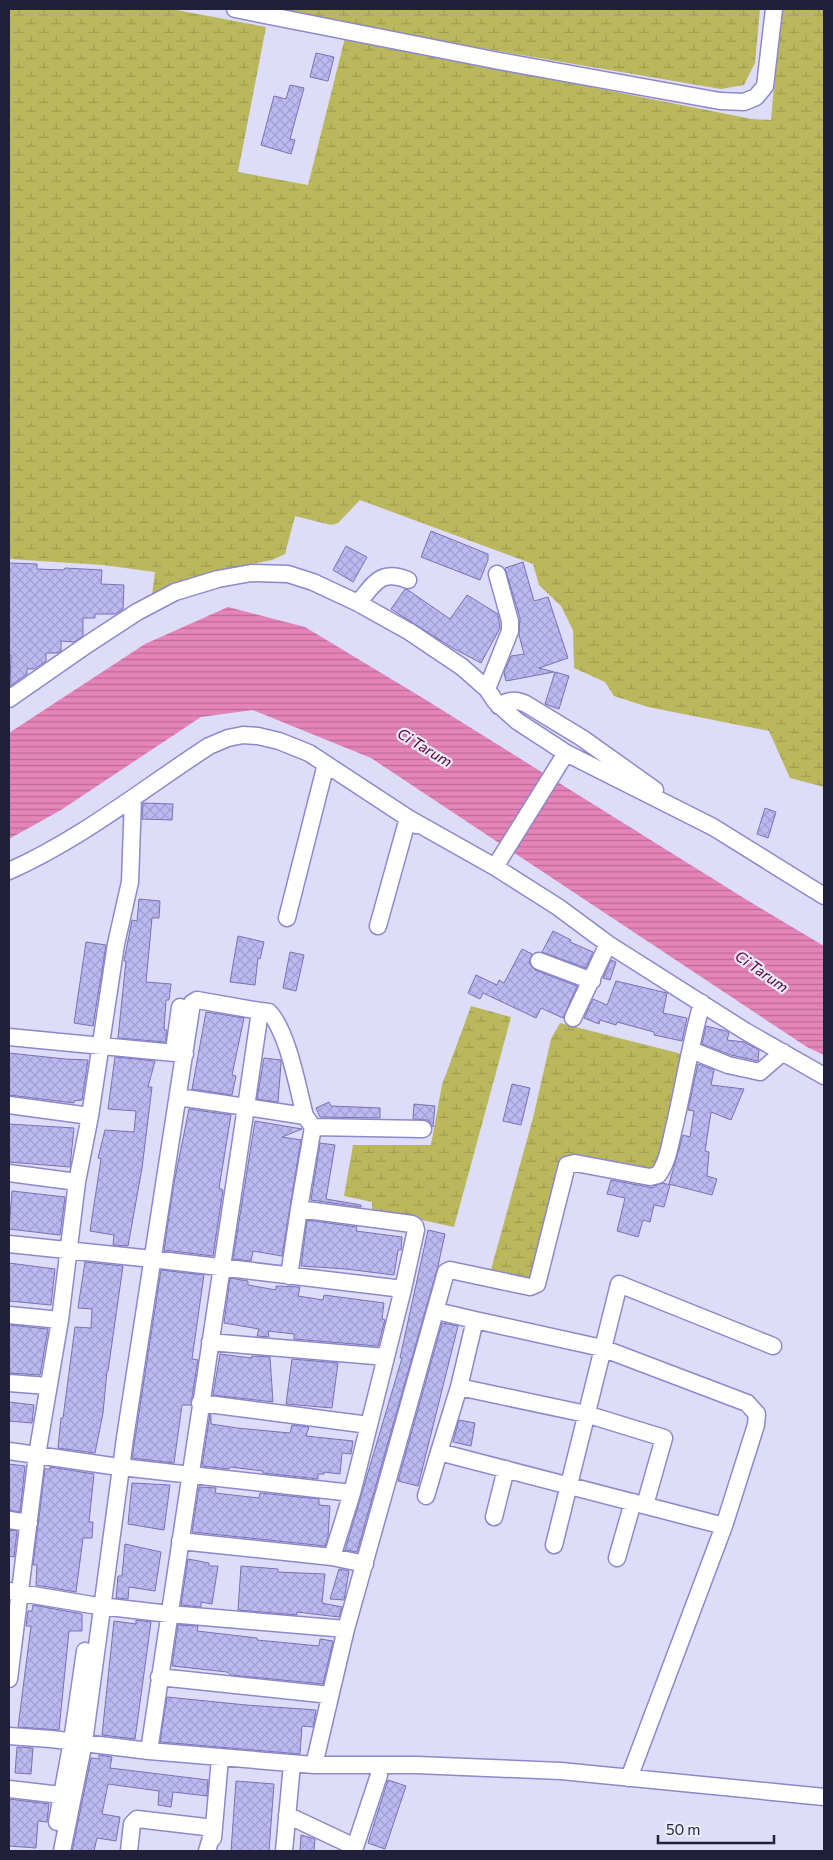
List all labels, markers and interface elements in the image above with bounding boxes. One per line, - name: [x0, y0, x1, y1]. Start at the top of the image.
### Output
- water label: Ci Tarum: [394, 724, 456, 770]
- water label: Ci Tarum: [732, 946, 792, 996]
- scale bar: [658, 1812, 774, 1844]
- text: 50 m: [666, 1820, 700, 1838]

